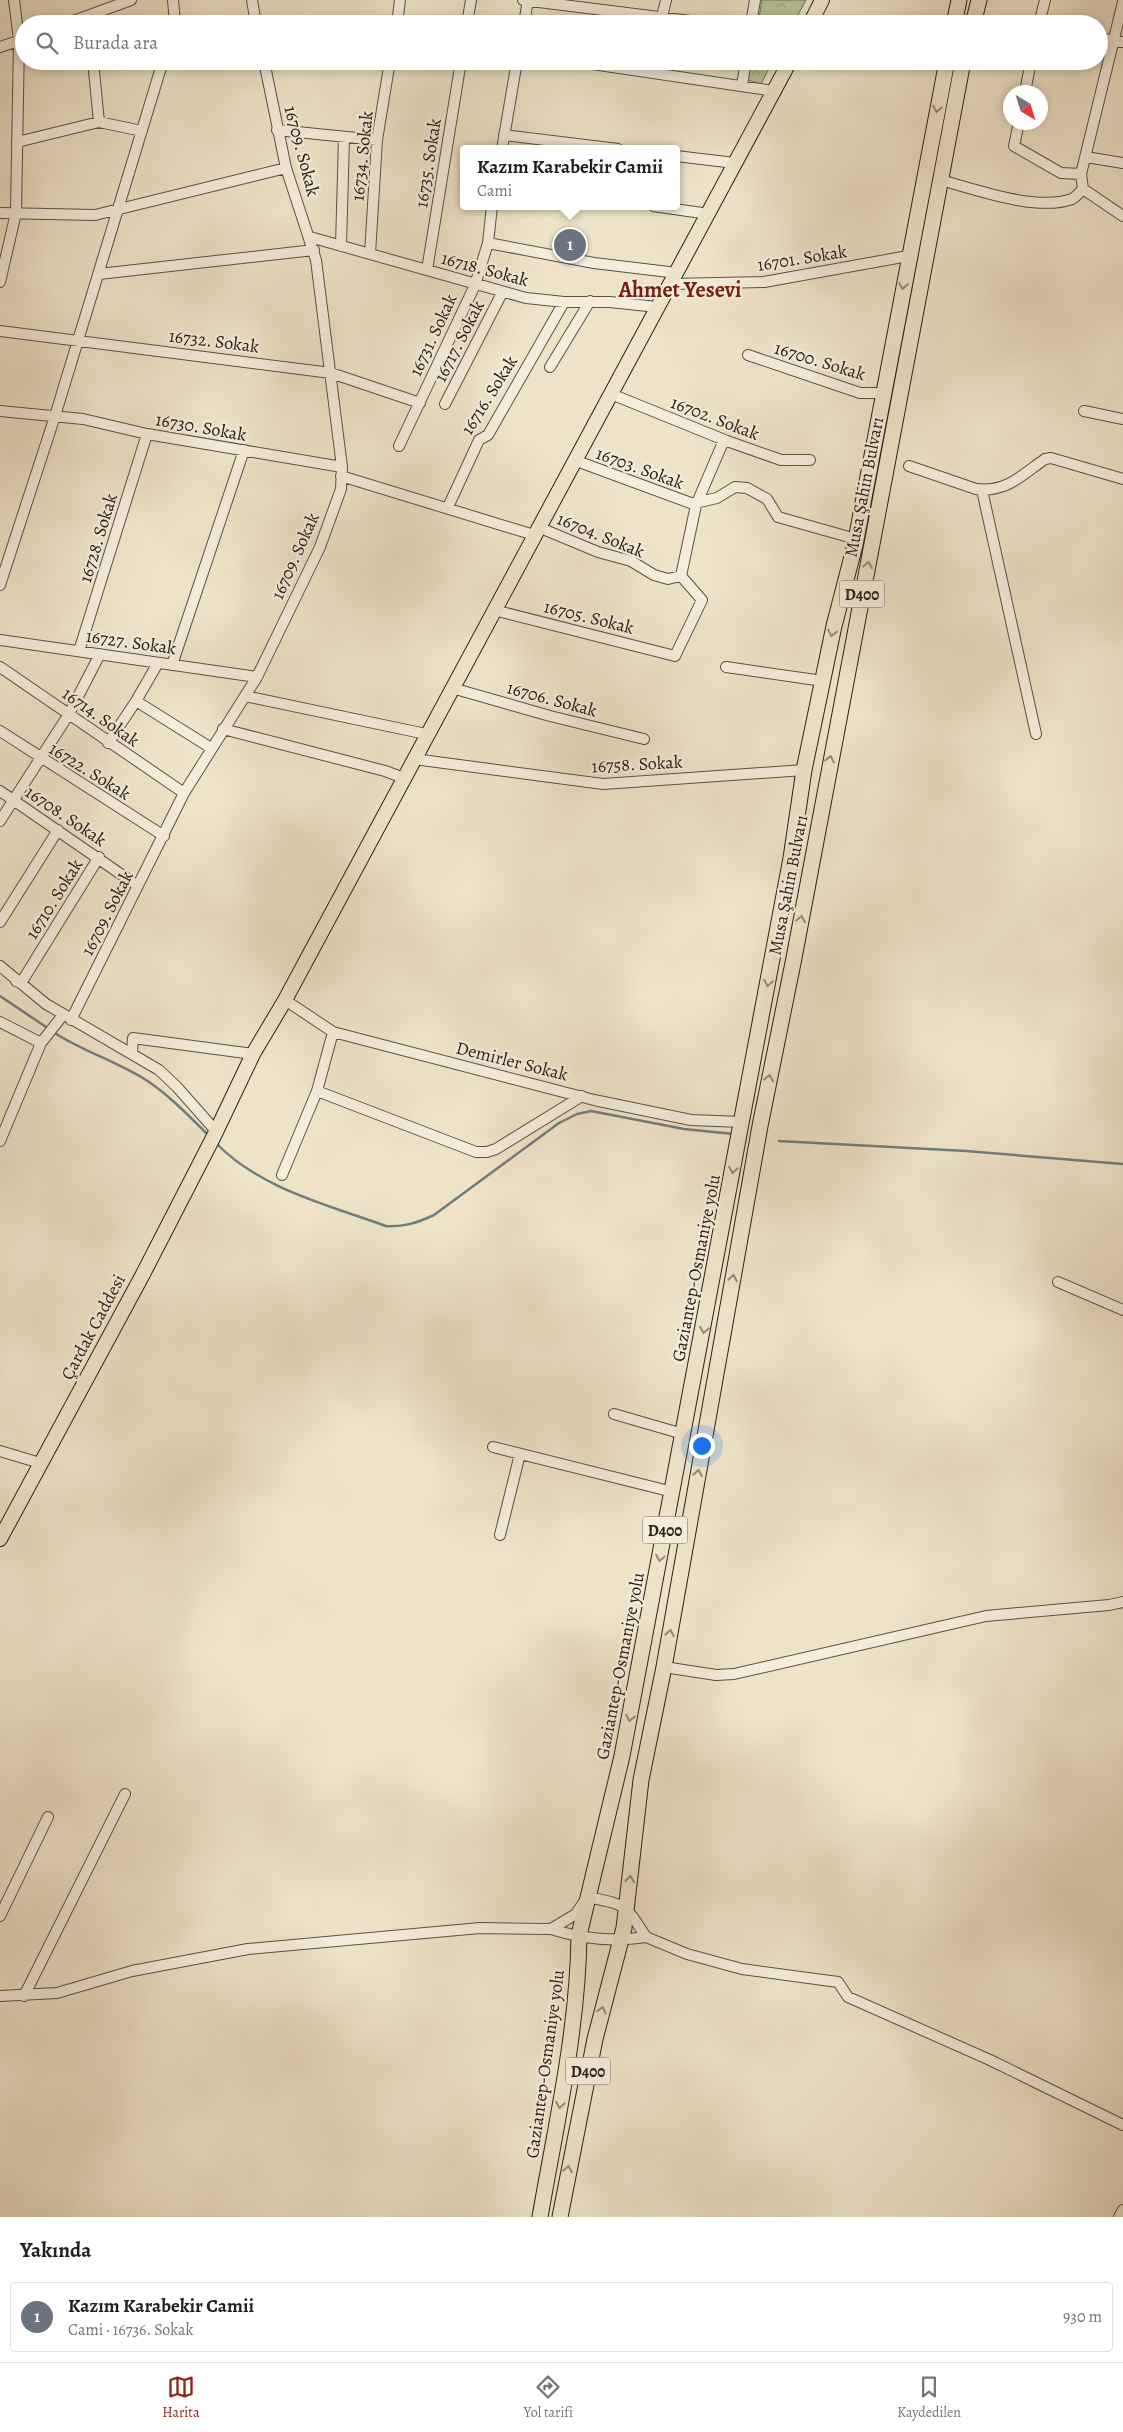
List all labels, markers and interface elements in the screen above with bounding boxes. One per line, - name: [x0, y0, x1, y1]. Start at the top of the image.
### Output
- search box: [15, 15, 1108, 70]
- icon: search: [33, 29, 61, 57]
- text: Burada ara: [73, 30, 158, 56]
- north arrow: [1003, 85, 1048, 130]
- street label: 16709. Sokak: [278, 103, 326, 199]
- one-way arrow: [933, 105, 943, 113]
- street label: 16734. Sokak: [345, 110, 379, 202]
- street label: 16735. Sokak: [409, 117, 447, 209]
- popup: [460, 145, 680, 210]
- text: Kazım Karabekir Camii: [477, 154, 663, 180]
- text: Cami: [477, 180, 512, 202]
- pin: 1: [554, 226, 586, 264]
- street label: 16701. Sokak: [755, 239, 849, 277]
- street label: 16718. Sokak: [439, 246, 531, 292]
- district label: Ahmet Yesevi: [617, 275, 742, 305]
- one-way arrow: [898, 281, 908, 290]
- street label: 16731. Sokak: [403, 290, 463, 380]
- street label: 16717. Sokak: [428, 296, 490, 386]
- street label: 16732. Sokak: [167, 324, 261, 358]
- street label: 16700. Sokak: [772, 336, 868, 386]
- street label: 16716. Sokak: [455, 351, 523, 439]
- street label: 16702. Sokak: [667, 390, 763, 446]
- street label: 16730. Sokak: [154, 407, 248, 447]
- street label: Musa Şahin Bulvarı: [839, 415, 889, 559]
- street label: 16703. Sokak: [593, 441, 687, 495]
- street label: 16728. Sokak: [73, 490, 123, 586]
- street label: 16704. Sokak: [554, 507, 648, 563]
- street label: 16709. Sokak: [265, 509, 325, 603]
- one-way arrow: [862, 561, 873, 570]
- road number: D400: [840, 580, 884, 608]
- street label: 16705. Sokak: [541, 594, 637, 640]
- street label: 16727. Sokak: [84, 624, 178, 660]
- one-way arrow: [828, 629, 838, 638]
- street label: 16706. Sokak: [504, 675, 600, 723]
- street label: 16714. Sokak: [58, 682, 144, 752]
- street label: 16722. Sokak: [45, 736, 135, 806]
- street label: 16758. Sokak: [591, 750, 683, 778]
- one-way arrow: [824, 755, 835, 763]
- street label: 16708. Sokak: [21, 780, 111, 852]
- street label: Musa Şahin Bulvarı: [763, 813, 813, 957]
- street label: 16710. Sokak: [20, 854, 88, 944]
- street label: 16709. Sokak: [75, 866, 139, 960]
- one-way arrow: [795, 915, 806, 923]
- one-way arrow: [763, 978, 774, 987]
- street label: Demirler Sokak: [453, 1035, 571, 1087]
- one-way arrow: [764, 1074, 774, 1083]
- one-way arrow: [729, 1166, 739, 1175]
- street label: Gaziantep-Osmaniye yolu: [666, 1172, 726, 1364]
- street label: Çardak Caddesi: [55, 1270, 131, 1384]
- one-way arrow: [727, 1274, 737, 1283]
- one-way arrow: [699, 1326, 709, 1335]
- your location: [689, 1433, 715, 1459]
- one-way arrow: [693, 1468, 703, 1477]
- road number: D400: [642, 1516, 688, 1544]
- one-way arrow: [655, 1554, 666, 1563]
- street label: Gaziantep-Osmaniye yolu: [590, 1570, 650, 1762]
- one-way arrow: [664, 1628, 674, 1637]
- one-way arrow: [625, 1714, 635, 1723]
- one-way arrow: [624, 1875, 635, 1883]
- street label: Gaziantep-Osmaniye yolu: [520, 1968, 570, 2160]
- one-way arrow: [597, 2007, 607, 2015]
- road number: D400: [566, 2058, 610, 2084]
- one-way arrow: [555, 2101, 565, 2110]
- one-way arrow: [563, 2165, 573, 2173]
- text: Yakında: [20, 2236, 91, 2264]
- text: Kazım Karabekir Camii: [68, 2293, 254, 2319]
- text: 1: [34, 2306, 40, 2328]
- text: 930 m: [1063, 2306, 1102, 2328]
- text: Cami · 16736. Sokak: [68, 2319, 193, 2341]
- tab: Harita: [162, 2373, 199, 2422]
- tab: Yol tarifi: [524, 2373, 573, 2422]
- tab: Kaydedilen: [897, 2373, 961, 2422]

